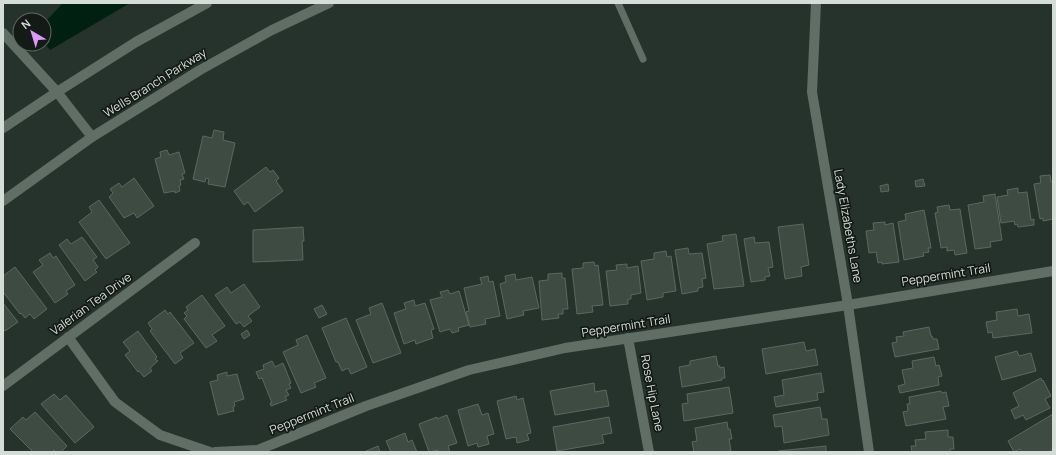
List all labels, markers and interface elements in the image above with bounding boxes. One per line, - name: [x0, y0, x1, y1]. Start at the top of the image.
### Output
- north arrow: [12, 12, 52, 52]
- text: N: [18, 15, 33, 32]
- street label: Wells Branch Parkway: [100, 44, 210, 121]
- street label: Lady Elizabeths Lane: [830, 168, 867, 284]
- street label: Peppermint Trail: [900, 259, 992, 290]
- street label: Valerian Tea Drive: [47, 268, 135, 339]
- street label: Peppermint Trail: [580, 310, 672, 341]
- street label: Rose Hip Lane: [637, 353, 668, 433]
- street label: Peppermint Trail: [267, 389, 357, 438]

